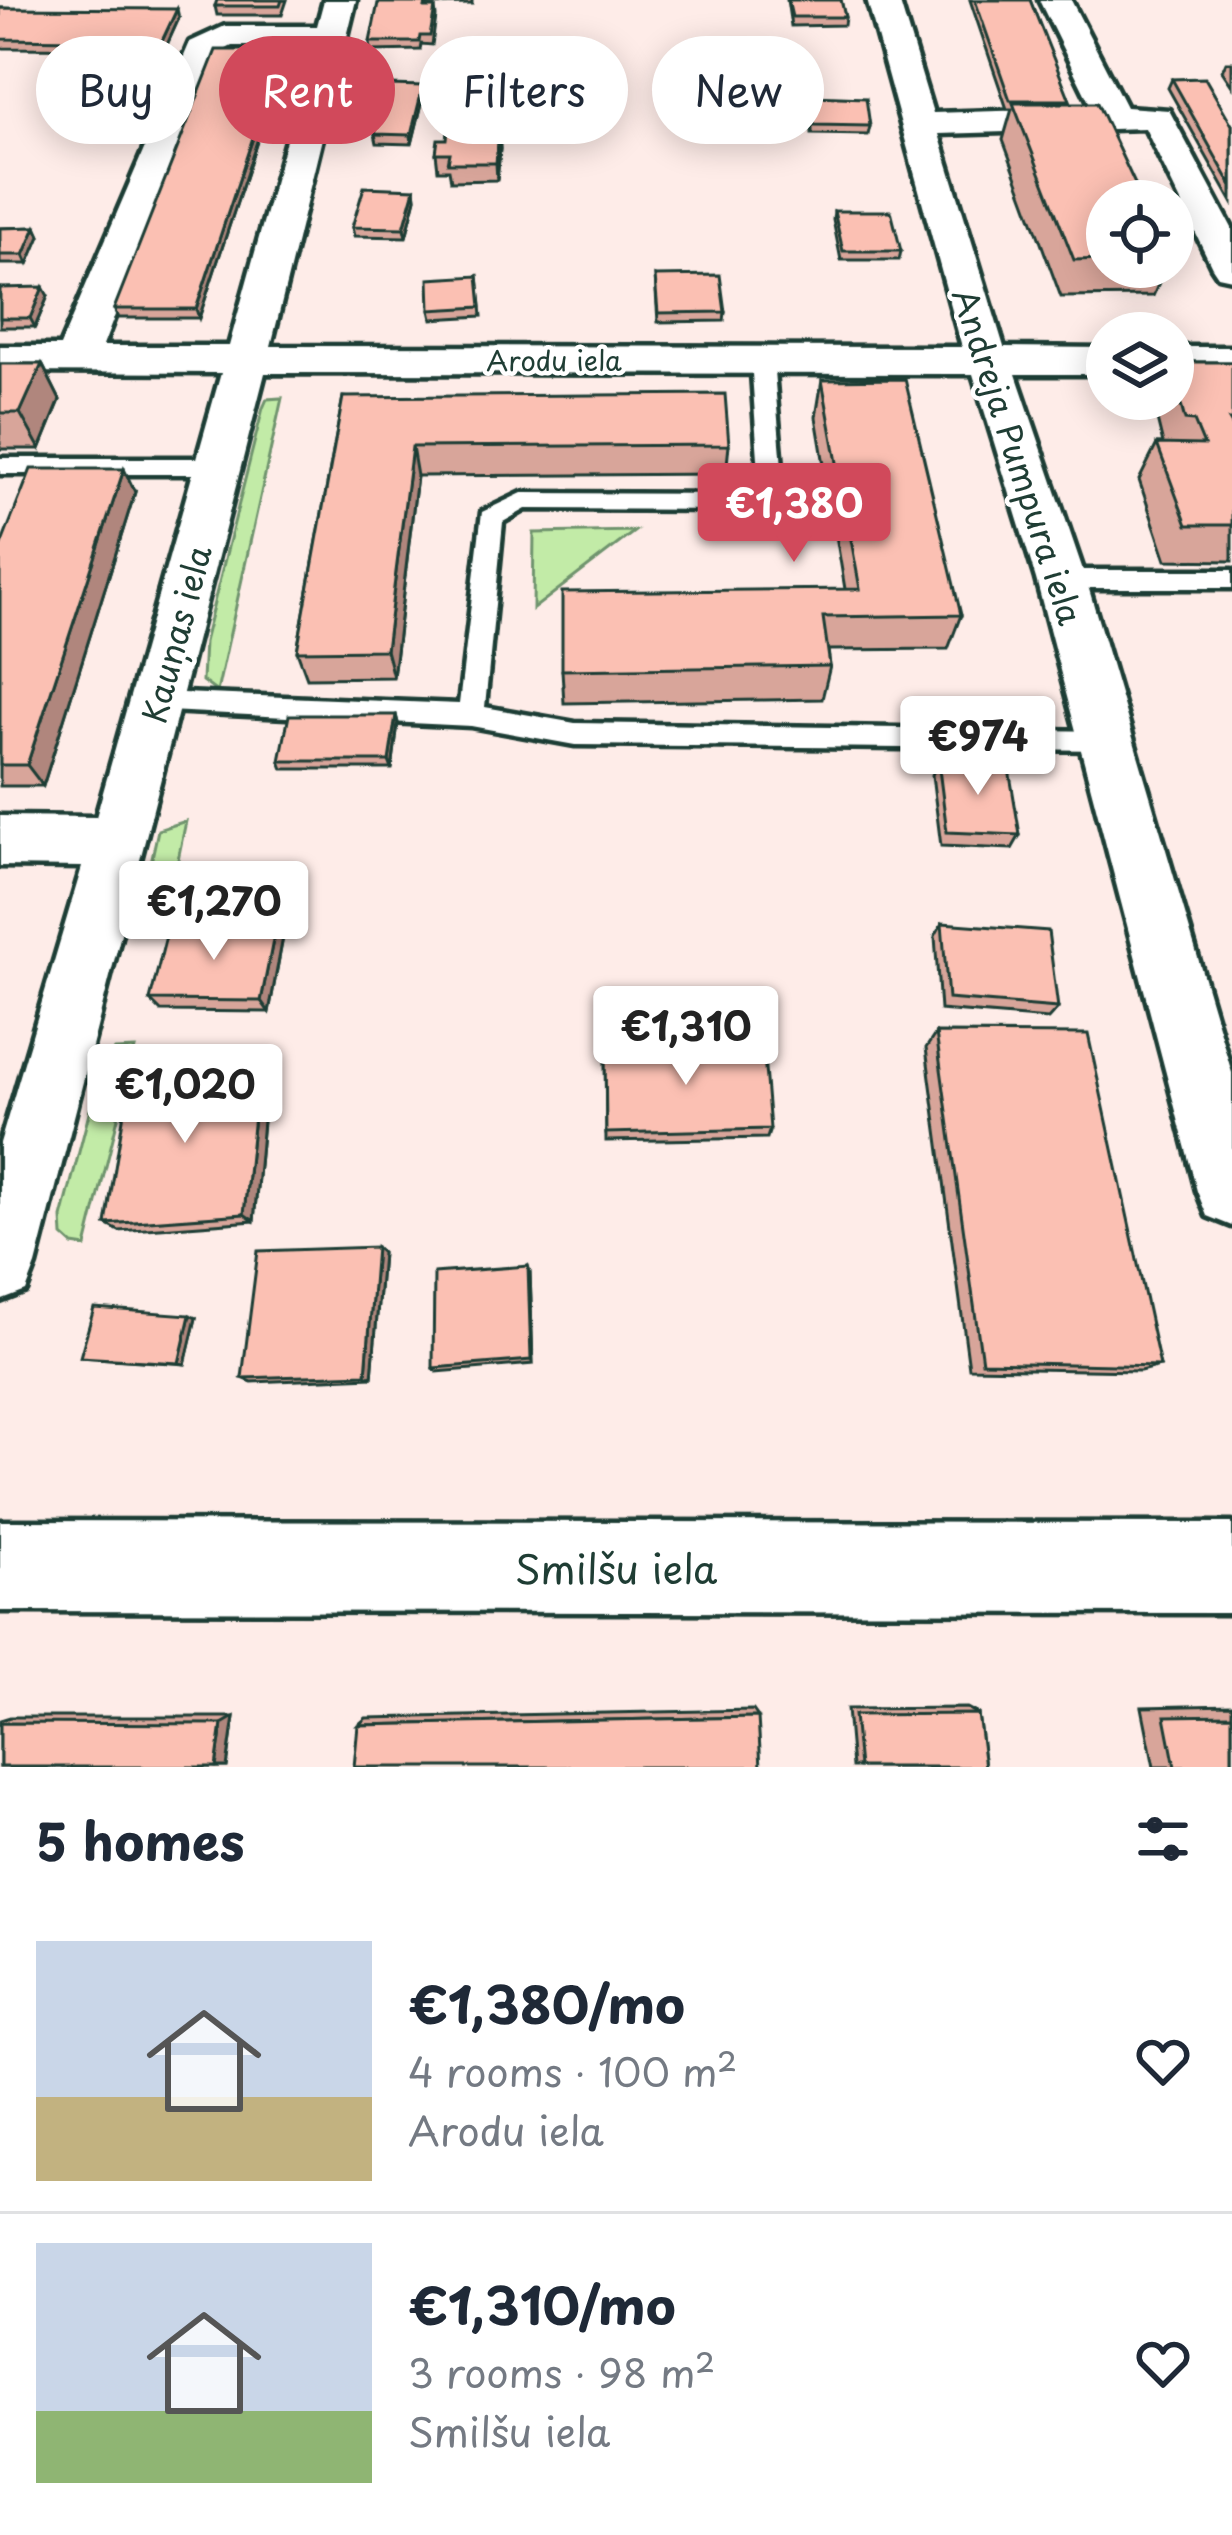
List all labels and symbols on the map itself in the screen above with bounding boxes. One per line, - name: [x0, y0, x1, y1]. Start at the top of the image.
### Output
- street label: Andreja Pumpura iela: [941, 281, 1097, 631]
- street label: Arodu iela: [486, 339, 622, 380]
- pin: €1,380: [696, 463, 892, 565]
- street label: Kauņas iela: [127, 539, 223, 729]
- pin: €974: [907, 696, 1049, 798]
- pin: €1,270: [116, 861, 312, 963]
- pin: €1,310: [588, 986, 784, 1088]
- pin: €1,020: [87, 1044, 283, 1146]
- street label: Smilšu iela: [515, 1538, 718, 1597]

